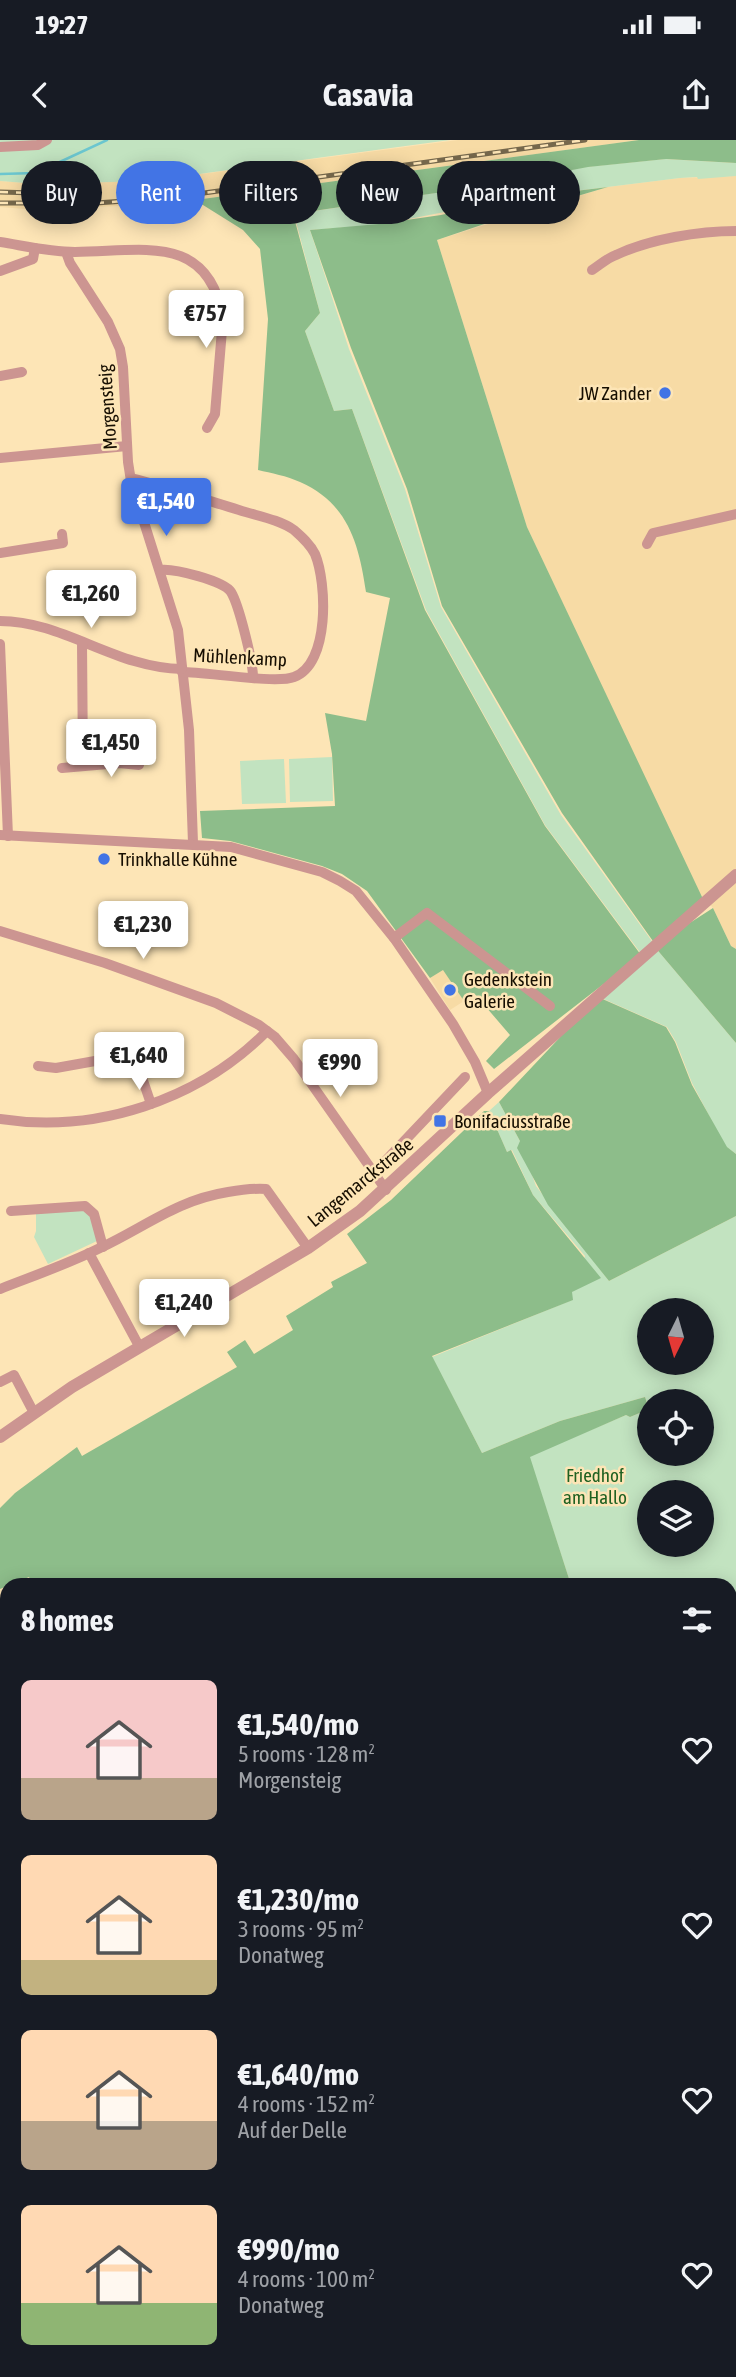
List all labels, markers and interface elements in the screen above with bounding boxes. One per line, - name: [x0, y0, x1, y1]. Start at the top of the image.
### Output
- text: 19:27: [35, 10, 89, 40]
- icon: back: [21, 76, 59, 114]
- text: Casavia: [323, 76, 413, 113]
- icon: share: [677, 76, 715, 114]
- chip: Buy: [21, 161, 102, 224]
- chip: Rent: [116, 161, 205, 224]
- chip: Filters: [219, 161, 322, 224]
- chip: New: [336, 161, 423, 224]
- chip: Apartment: [437, 161, 580, 224]
- pin: €757: [165, 290, 247, 350]
- text: €757: [185, 300, 227, 326]
- street label: Morgensteig: [93, 363, 121, 450]
- place label: JW Zander: [579, 382, 651, 404]
- marker: JW Zander: [657, 385, 673, 401]
- pin: €1,540: [109, 478, 223, 538]
- text: €1,540: [137, 488, 195, 514]
- pin: €1,260: [34, 570, 148, 630]
- text: €1,260: [62, 580, 120, 606]
- street label: Mühlenkamp: [193, 644, 287, 670]
- pin: €1,450: [54, 720, 168, 779]
- text: €1,450: [82, 729, 140, 755]
- place label: Trinkhalle Kühne: [118, 848, 237, 870]
- marker: Trinkhalle Kühne: [96, 851, 112, 867]
- pin: €1,230: [86, 902, 200, 961]
- text: €1,230: [114, 911, 172, 937]
- place label: Gedenkstein Galerie: [464, 968, 552, 1012]
- marker: Gedenkstein Galerie: [442, 982, 458, 998]
- pin: €1,640: [82, 1032, 196, 1092]
- pin: €990: [299, 1040, 381, 1099]
- text: €1,640: [110, 1042, 168, 1068]
- text: €990: [319, 1049, 361, 1075]
- place label: Bonifaciusstraße: [454, 1110, 571, 1132]
- marker: Bonifaciusstraße: [432, 1113, 448, 1129]
- street label: Langemarckstraße: [303, 1133, 417, 1231]
- pin: €1,240: [127, 1280, 241, 1339]
- text: €1,240: [155, 1289, 213, 1315]
- north arrow: [637, 1298, 714, 1376]
- map controls: [637, 1298, 714, 1557]
- button: locate: [637, 1389, 714, 1466]
- park label: Friedhof am Hallo: [563, 1464, 627, 1508]
- button: layers: [637, 1480, 714, 1557]
- icon: filters: [678, 1601, 716, 1639]
- text: 8 homes: [21, 1603, 114, 1637]
- text: €1,540/mo: [238, 1707, 359, 1741]
- icon: home: [77, 1708, 161, 1792]
- icon: heart: [678, 1731, 716, 1769]
- text: 5 rooms · 128 m²: [238, 1741, 375, 1767]
- text: Morgensteig: [238, 1767, 341, 1793]
- text: €1,230/mo: [238, 1882, 359, 1916]
- icon: home: [77, 1883, 161, 1967]
- icon: heart: [678, 1906, 716, 1944]
- text: 3 rooms · 95 m²: [238, 1916, 364, 1942]
- text: Donatweg: [238, 1942, 324, 1968]
- text: €1,640/mo: [238, 2057, 359, 2091]
- icon: home: [77, 2058, 161, 2142]
- icon: heart: [678, 2081, 716, 2119]
- text: 4 rooms · 152 m²: [238, 2091, 375, 2117]
- text: Auf der Delle: [238, 2117, 347, 2143]
- text: €990/mo: [238, 2232, 340, 2266]
- icon: home: [77, 2233, 161, 2317]
- icon: heart: [678, 2256, 716, 2294]
- text: 4 rooms · 100 m²: [238, 2266, 375, 2292]
- text: Donatweg: [238, 2292, 324, 2318]

